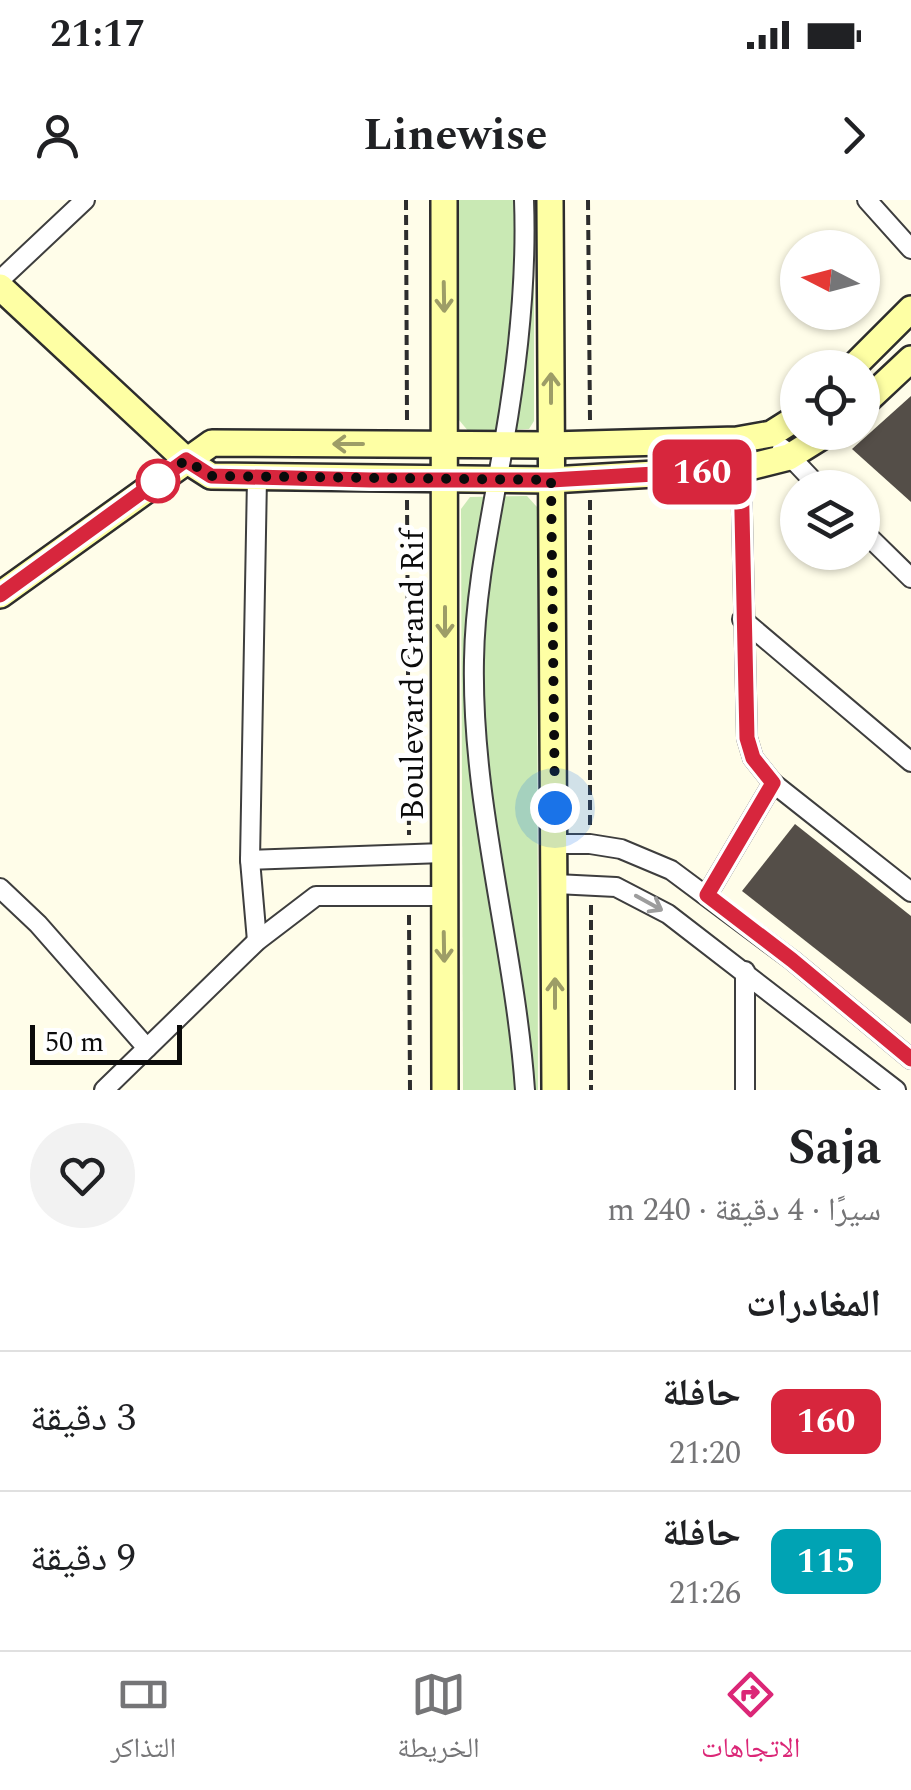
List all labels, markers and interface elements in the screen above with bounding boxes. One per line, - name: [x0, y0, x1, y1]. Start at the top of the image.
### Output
- text: 21:17: [50, 6, 145, 64]
- text: Linewise: [363, 101, 548, 170]
- icon: person: [30, 108, 85, 163]
- icon: forward: [826, 108, 881, 163]
- north arrow: [780, 230, 880, 330]
- map controls: [780, 230, 880, 570]
- one-way arrow: [435, 281, 454, 313]
- button: locate: [780, 350, 880, 450]
- one-way arrow: [542, 372, 560, 404]
- one-way arrow: [333, 434, 365, 453]
- line badge: 160: [644, 440, 760, 504]
- text: 160: [673, 446, 731, 499]
- unlabelled marker: [137, 460, 179, 502]
- button: layers: [780, 470, 880, 570]
- street label: Boulevard Grand Rif: [389, 526, 438, 820]
- one-way arrow: [436, 606, 454, 638]
- your location: [530, 783, 580, 833]
- one-way arrow: [634, 894, 663, 914]
- one-way arrow: [434, 930, 454, 963]
- one-way arrow: [546, 977, 564, 1010]
- scale bar: [30, 1020, 182, 1064]
- text: 50 m: [45, 1021, 104, 1064]
- text: Saja: [788, 1112, 881, 1185]
- button: heart: [30, 1123, 135, 1228]
- text: سيرًا · 4 دقيقة · 240 m: [607, 1186, 881, 1235]
- text: المغادرات: [746, 1276, 881, 1334]
- text: حافلة: [662, 1365, 741, 1423]
- text: 3 دقيقة: [30, 1390, 136, 1448]
- text: 160: [797, 1395, 855, 1448]
- text: 21:20: [669, 1429, 741, 1478]
- text: حافلة: [662, 1505, 741, 1563]
- text: 9 دقيقة: [30, 1530, 136, 1588]
- text: 115: [797, 1535, 855, 1588]
- text: 21:26: [669, 1569, 741, 1618]
- tab: التذاكر: [111, 1667, 176, 1775]
- tab: الخريطة: [397, 1667, 480, 1775]
- tab: الاتجاهات: [701, 1667, 800, 1775]

